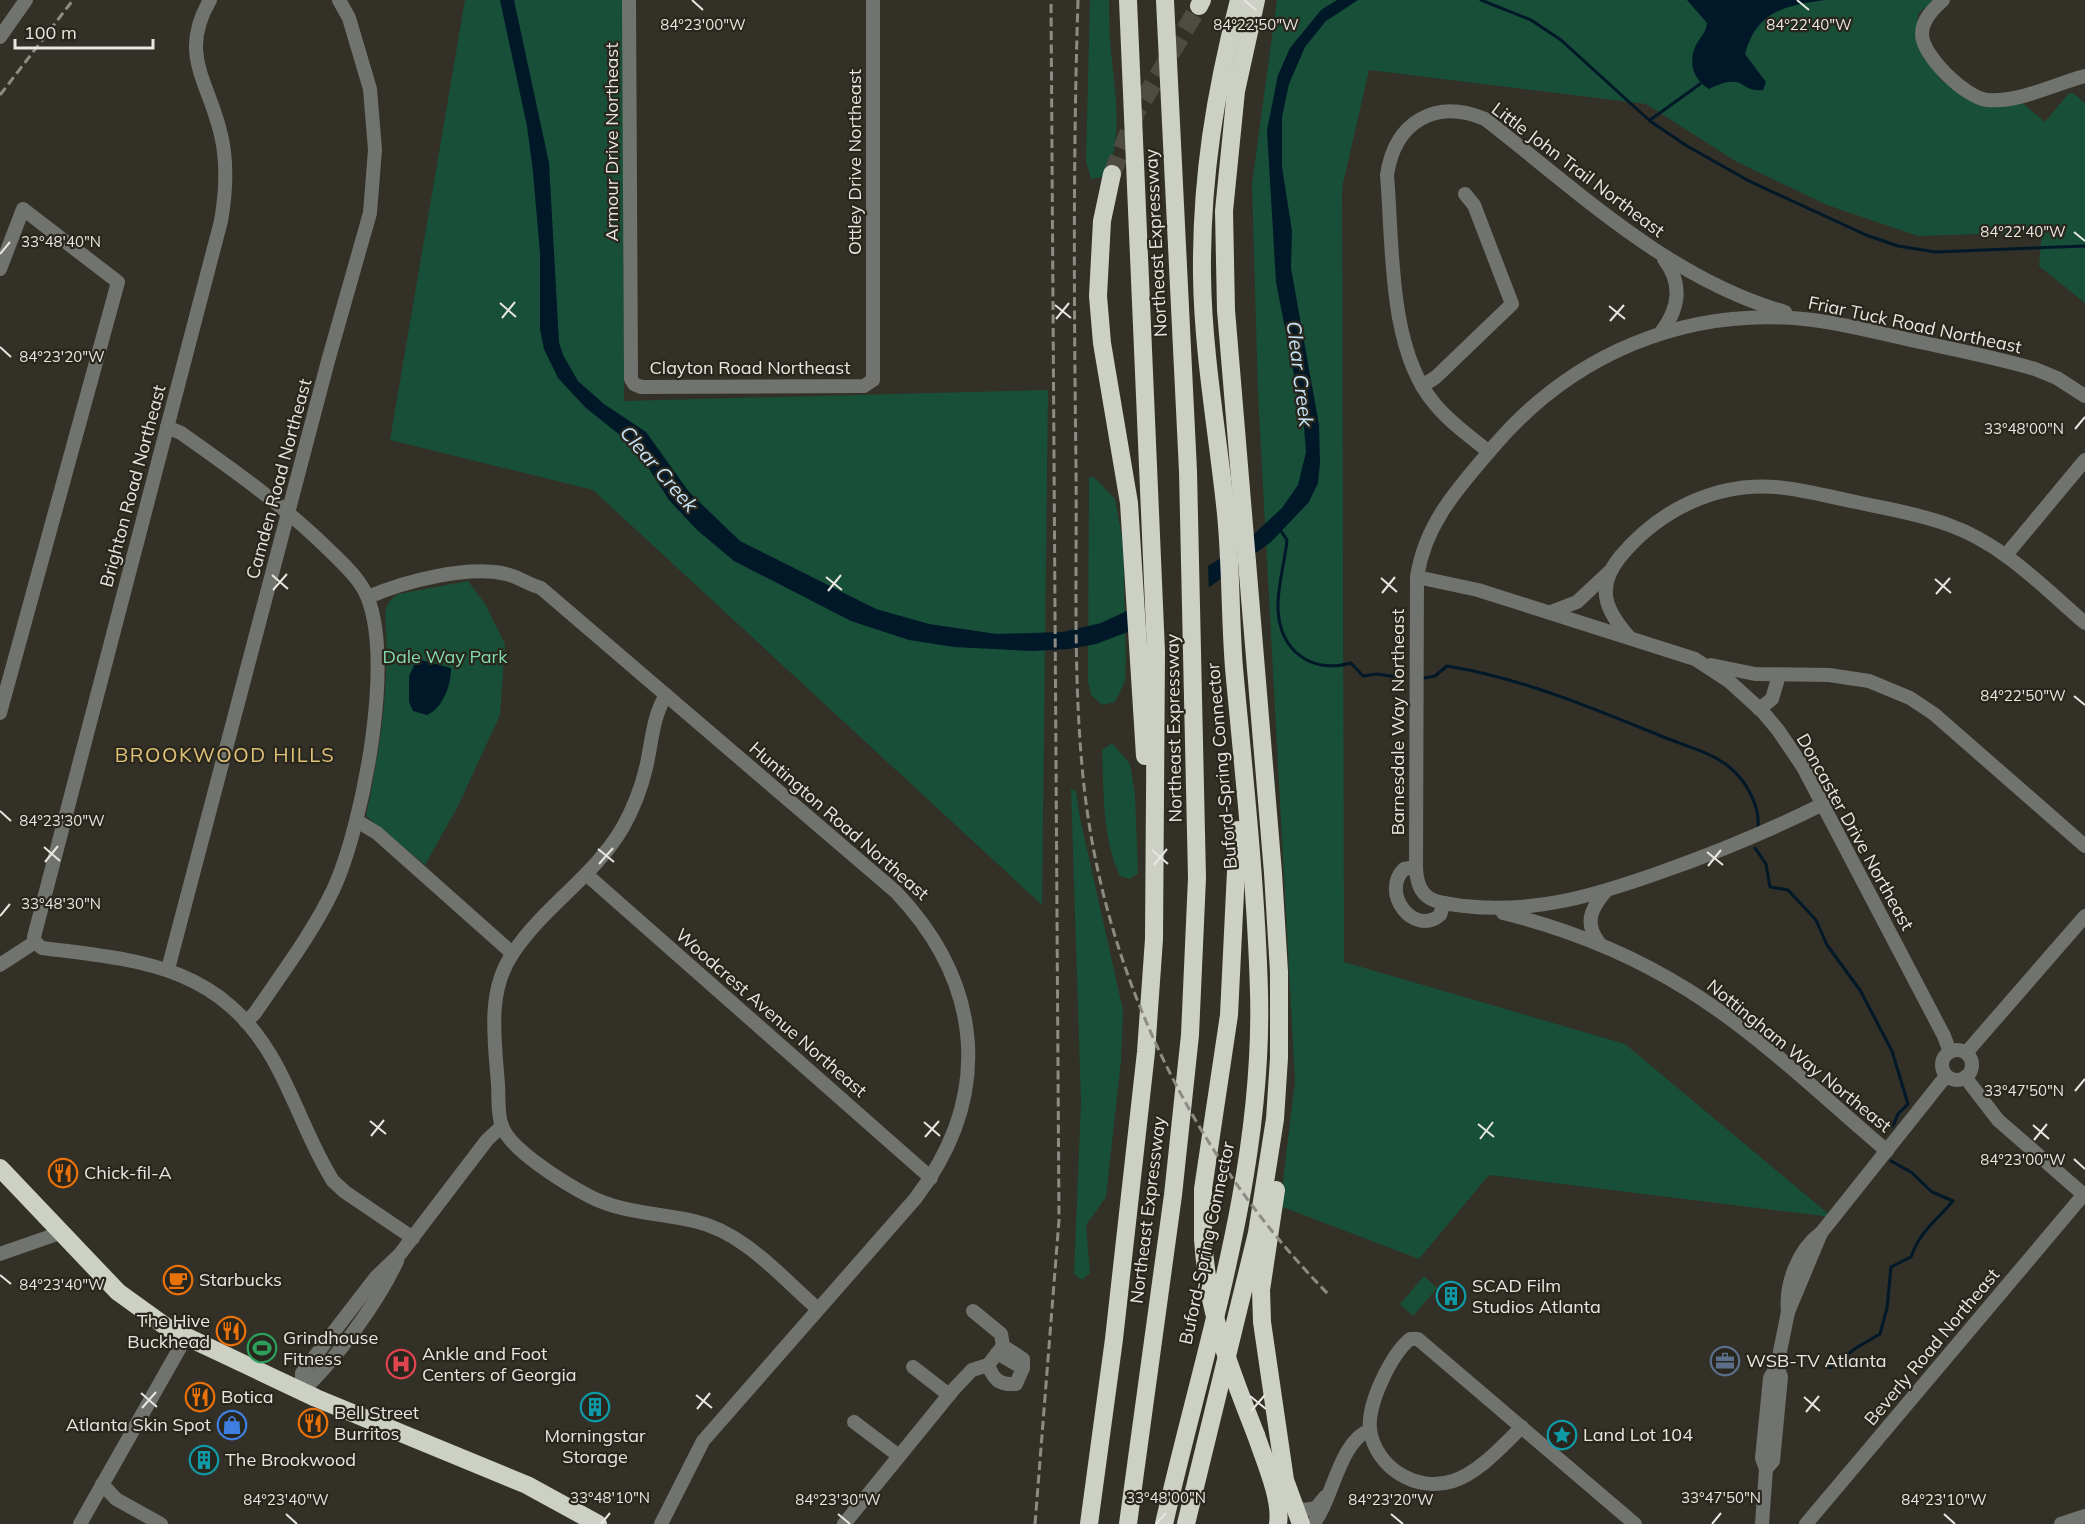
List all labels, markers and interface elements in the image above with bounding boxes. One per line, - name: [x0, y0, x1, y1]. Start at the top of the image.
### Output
- scale bar: [15, 12, 153, 50]
- text: 84°23'00"W: [660, 15, 746, 34]
- text: 84°22'50"W: [1213, 15, 1299, 34]
- text: 84°22'40"W: [1766, 15, 1852, 34]
- text: 100 m: [24, 21, 77, 44]
- street label: Armour Drive Northeast: [600, 43, 623, 241]
- street label: Ottley Drive Northeast: [843, 69, 866, 255]
- street label: Little John Trail Northeast: [1487, 97, 1669, 242]
- street label: Northeast Expressway: [1139, 148, 1172, 338]
- text: 84°22'40"W: [1980, 222, 2066, 241]
- text: 33°48'40"N: [21, 232, 101, 251]
- street label: Friar Tuck Road Northeast: [1806, 291, 2024, 358]
- water label: Clear Creek: [1282, 319, 1319, 429]
- text: 84°23'20"W: [19, 347, 105, 366]
- street label: Clayton Road Northeast: [650, 356, 850, 379]
- street label: Camden Road Northeast: [241, 376, 316, 582]
- street label: Brighton Road Northeast: [94, 382, 171, 589]
- text: 33°48'00"N: [1984, 419, 2064, 438]
- water label: Clear Creek: [615, 420, 704, 518]
- street label: Barnesdale Way Northeast: [1386, 609, 1409, 835]
- street label: Northeast Expressway: [1160, 633, 1187, 823]
- park label: Dale Way Park: [383, 645, 508, 668]
- street label: Buford-Spring Connector: [1201, 661, 1242, 870]
- text: 84°22'50"W: [1980, 686, 2066, 705]
- street label: Doncaster Drive Northeast: [1792, 729, 1919, 934]
- street label: Huntington Road Northeast: [745, 736, 934, 905]
- district label: BROOKWOOD HILLS: [115, 742, 335, 767]
- text: 84°23'30"W: [19, 811, 105, 830]
- text: 33°48'30"N: [21, 894, 101, 913]
- street label: Woodcrest Avenue Northeast: [671, 923, 872, 1102]
- street label: Nottingham Way Northeast: [1702, 974, 1896, 1137]
- text: 33°47'50"N: [1984, 1081, 2064, 1100]
- street label: Northeast Expressway: [1125, 1114, 1170, 1305]
- street label: Buford-Spring Connector: [1174, 1139, 1239, 1347]
- text: 84°23'00"W: [1980, 1150, 2066, 1169]
- restaurant icon: Chick-fil-A: [47, 1157, 79, 1189]
- place label: Chick-fil-A: [84, 1161, 172, 1184]
- street label: Beverly Road Northeast: [1859, 1263, 2004, 1430]
- cafe icon: Starbucks: [162, 1264, 194, 1296]
- place label: Starbucks: [199, 1268, 282, 1291]
- place label: SCAD Film Studios Atlanta: [1472, 1274, 1601, 1318]
- text: 84°23'40"W: [19, 1275, 105, 1294]
- building icon: SCAD Film Studios Atlanta: [1435, 1280, 1467, 1312]
- place label: The Hive Buckhead: [127, 1309, 210, 1353]
- restaurant icon: The Hive Buckhead: [215, 1315, 247, 1347]
- place label: Grindhouse Fitness: [283, 1326, 378, 1370]
- sports icon: Grindhouse Fitness: [246, 1332, 278, 1364]
- place label: Ankle and Foot Centers of Georgia: [422, 1342, 577, 1386]
- office icon: WSB-TV Atlanta: [1709, 1345, 1741, 1377]
- hospital icon: Ankle and Foot Centers of Georgia: [385, 1348, 417, 1380]
- place label: WSB-TV Atlanta: [1746, 1349, 1887, 1372]
- restaurant icon: Botica: [184, 1381, 216, 1413]
- place label: Botica: [221, 1385, 274, 1408]
- building icon: Morningstar Storage: [579, 1391, 611, 1423]
- place label: Bell Street Burritos: [334, 1401, 419, 1445]
- restaurant icon: Bell Street Burritos: [297, 1407, 329, 1439]
- shop icon: Atlanta Skin Spot: [216, 1409, 248, 1441]
- place label: Atlanta Skin Spot: [66, 1413, 211, 1436]
- place icon: Land Lot 104: [1546, 1419, 1578, 1451]
- place label: Land Lot 104: [1583, 1423, 1693, 1446]
- place label: Morningstar Storage: [545, 1424, 646, 1468]
- building icon: The Brookwood: [188, 1444, 220, 1476]
- place label: The Brookwood: [225, 1448, 356, 1471]
- text: 33°48'10"N: [570, 1488, 650, 1507]
- text: 33°48'00"N: [1126, 1488, 1206, 1507]
- text: 33°47'50"N: [1681, 1488, 1761, 1507]
- text: 84°23'40"W: [243, 1490, 329, 1509]
- text: 84°23'30"W: [795, 1490, 881, 1509]
- text: 84°23'20"W: [1348, 1490, 1434, 1509]
- text: 84°23'10"W: [1901, 1490, 1987, 1509]

